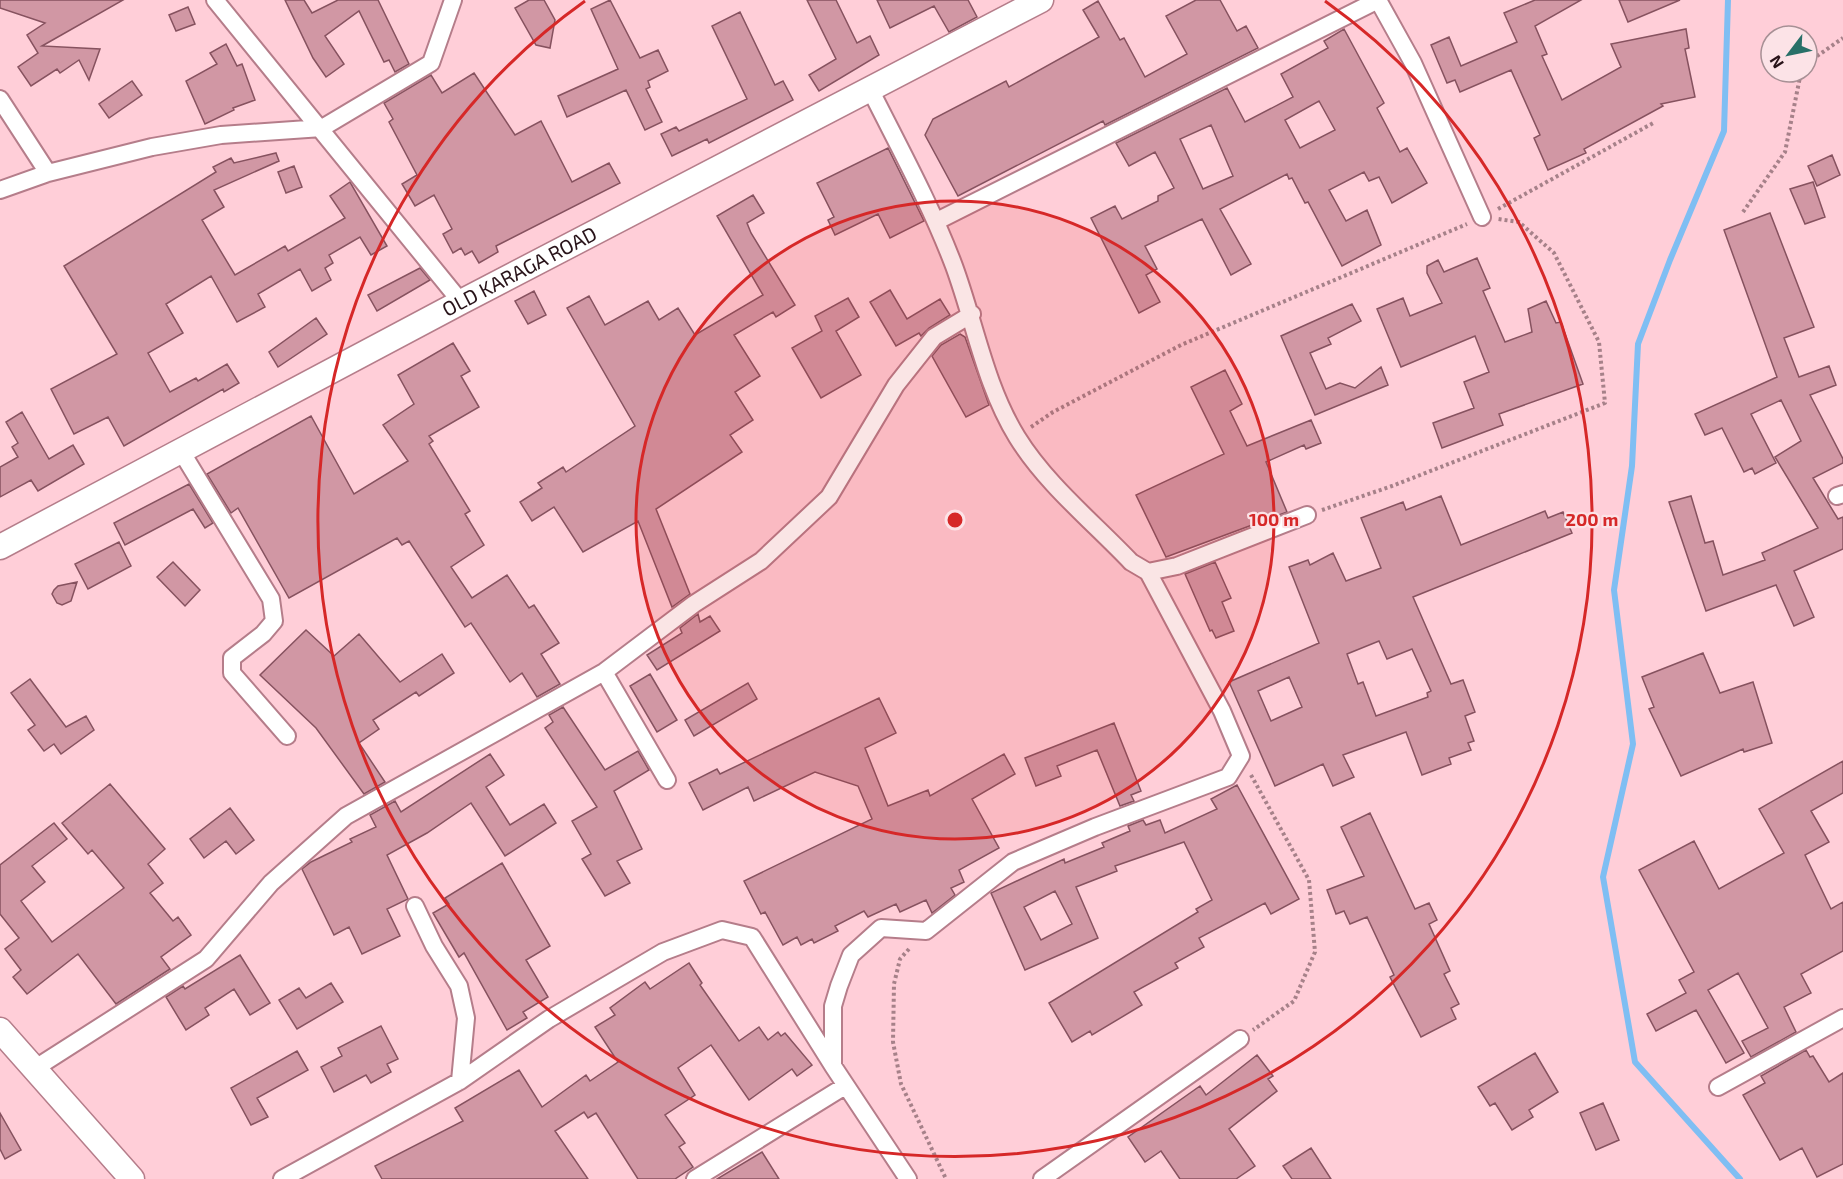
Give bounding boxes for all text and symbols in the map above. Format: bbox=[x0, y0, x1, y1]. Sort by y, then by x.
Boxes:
north arrow bbox=[1759, 24, 1819, 84]
text: N bbox=[1765, 52, 1787, 72]
street label: OLD KARAGA ROAD bbox=[438, 221, 600, 321]
text: 100 m bbox=[1249, 508, 1299, 530]
text: 200 m bbox=[1566, 508, 1618, 530]
centre of rings bbox=[945, 510, 965, 530]

